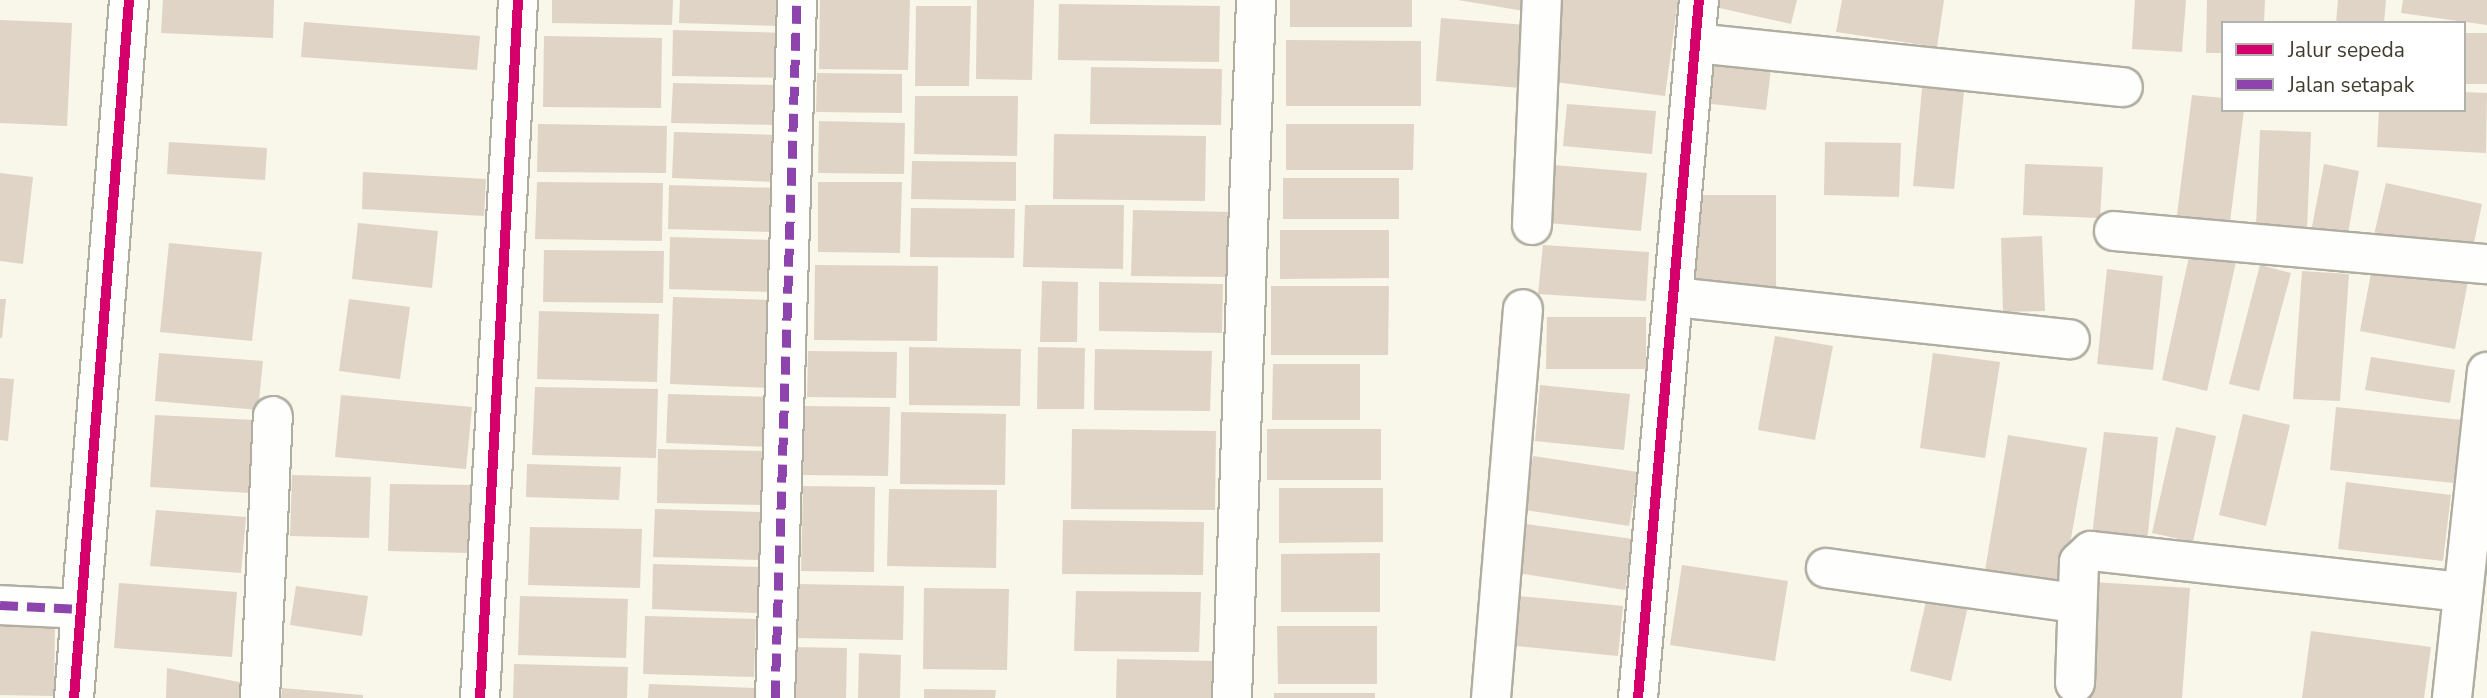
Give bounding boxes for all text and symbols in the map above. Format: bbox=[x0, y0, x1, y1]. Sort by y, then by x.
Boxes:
legend bbox=[2221, 21, 2466, 112]
text: Jalur sepeda bbox=[2288, 36, 2405, 64]
text: Jalan setapak bbox=[2288, 71, 2414, 99]

